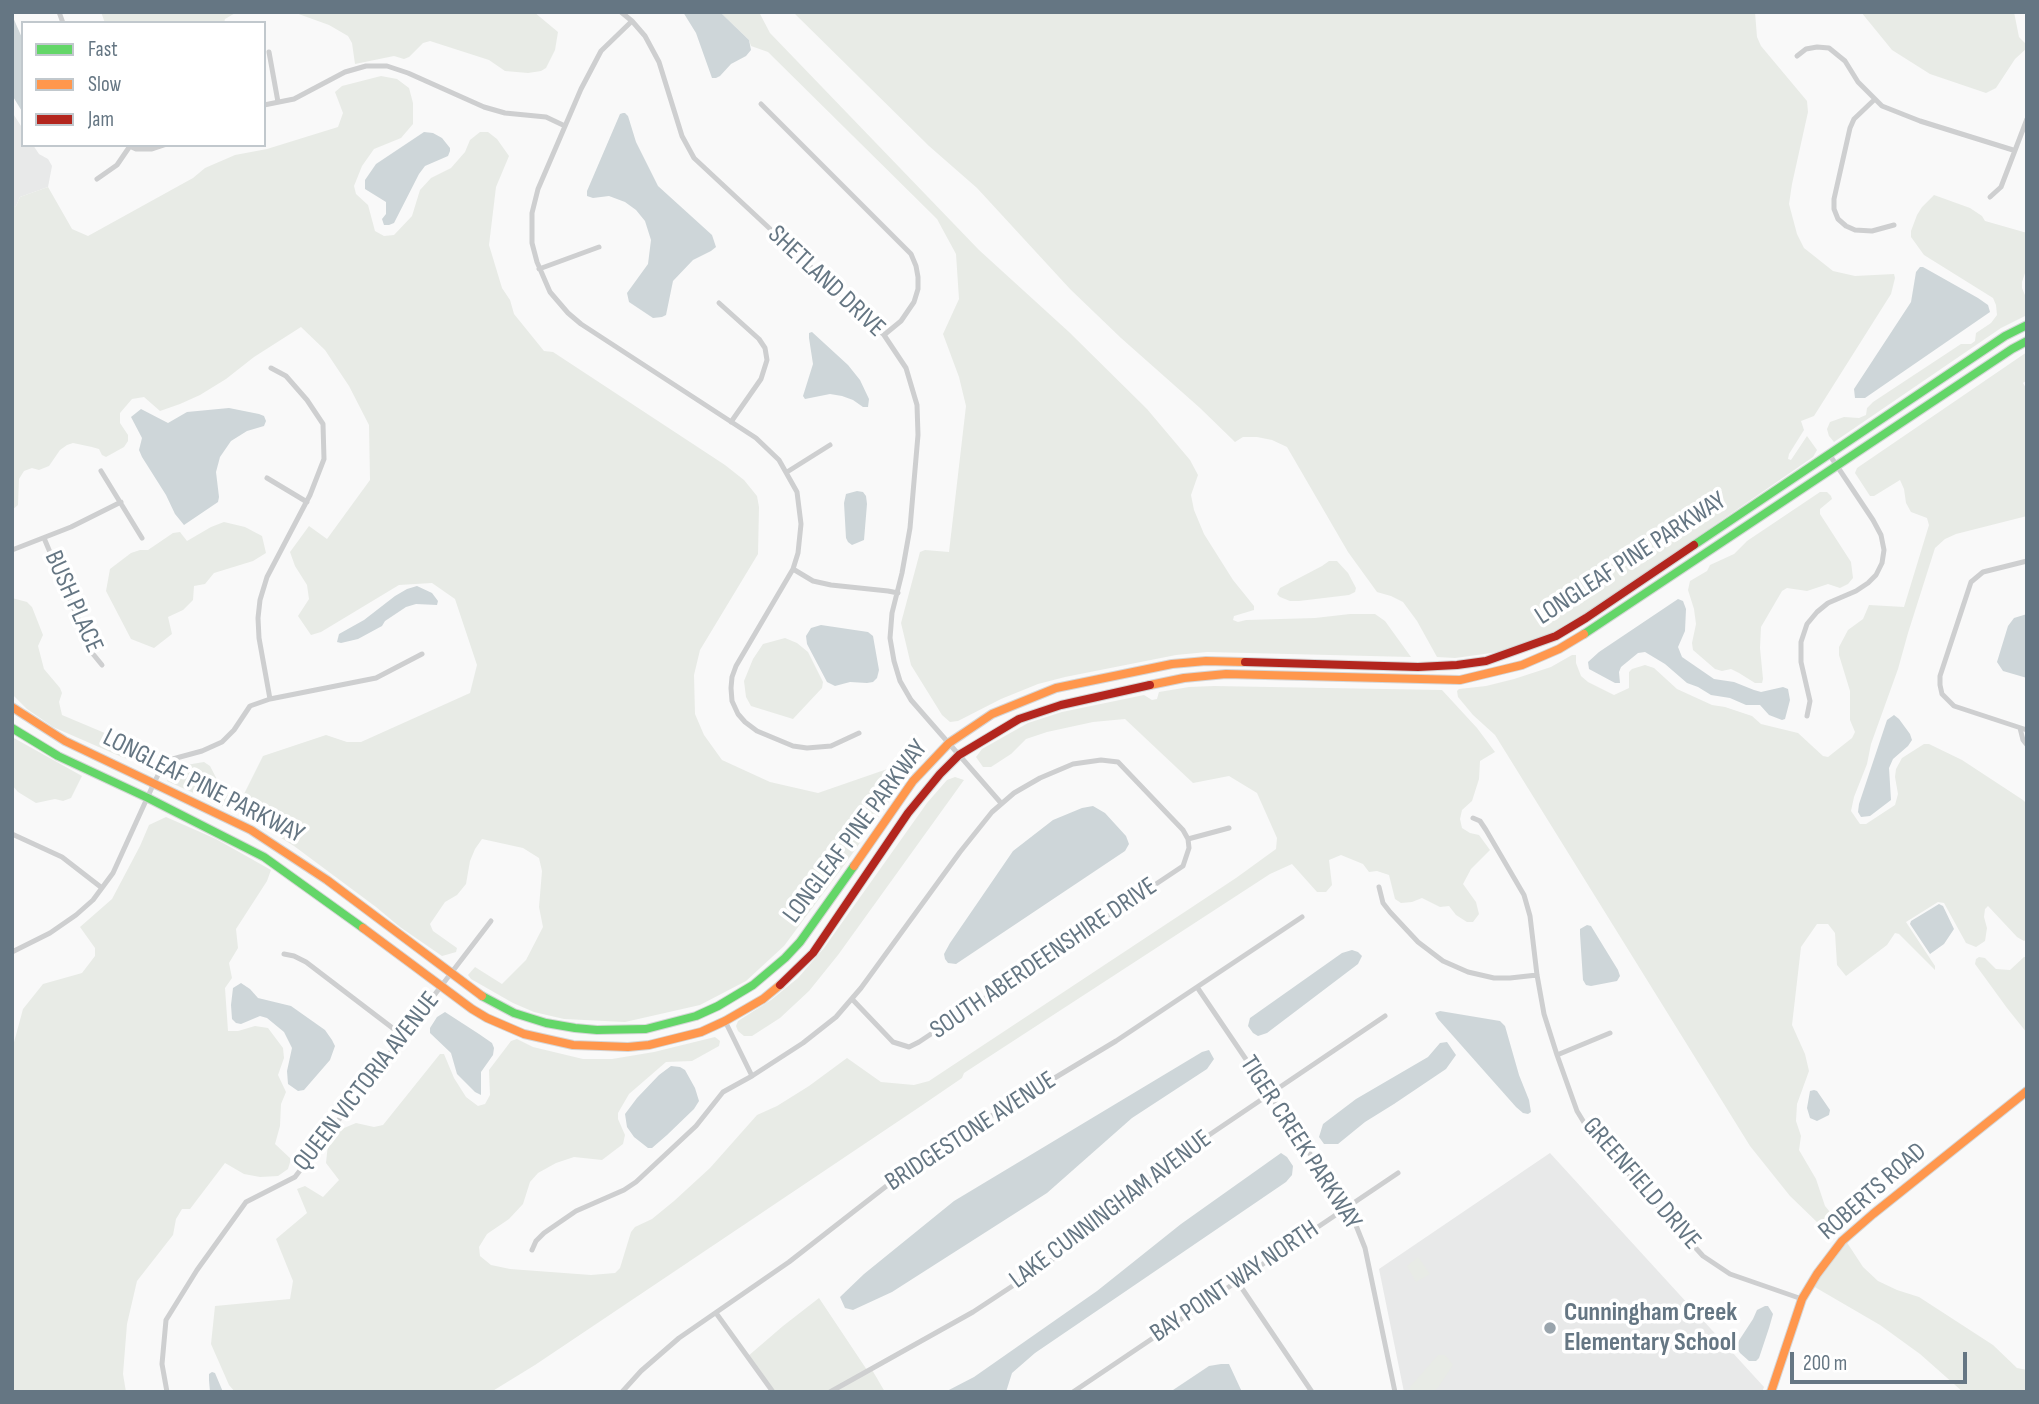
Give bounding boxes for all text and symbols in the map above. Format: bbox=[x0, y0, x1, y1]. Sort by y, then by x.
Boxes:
legend bbox=[21, 21, 266, 147]
text: Fast bbox=[88, 37, 118, 62]
text: Slow bbox=[88, 72, 121, 97]
text: Jam bbox=[88, 107, 114, 132]
street label: SHETLAND DRIVE bbox=[761, 220, 891, 344]
street label: LONGLEAF PINE PARKWAY bbox=[1530, 486, 1732, 632]
street label: BUSH PLACE bbox=[37, 546, 109, 658]
street label: LONGLEAF PINE PARKWAY bbox=[97, 723, 309, 851]
street label: LONGLEAF PINE PARKWAY bbox=[777, 734, 935, 930]
street label: SOUTH ABERDEENSHIRE DRIVE bbox=[925, 872, 1163, 1046]
street label: QUEEN VICTORIA AVENUE bbox=[287, 986, 447, 1178]
street label: TIGER CREEK PARKWAY bbox=[1232, 1050, 1368, 1236]
street label: BRIDGESTONE AVENUE bbox=[880, 1065, 1062, 1199]
street label: GREENFIELD DRIVE bbox=[1575, 1112, 1707, 1256]
street label: LAKE CUNNINGHAM AVENUE bbox=[1004, 1124, 1218, 1296]
street label: ROBERTS ROAD bbox=[1813, 1137, 1933, 1247]
street label: BAY POINT WAY NORTH bbox=[1145, 1214, 1325, 1350]
place label: Cunningham Creek Elementary School bbox=[1564, 1297, 1737, 1358]
marker: Cunningham Creek Elementary School bbox=[1542, 1320, 1558, 1336]
scale bar bbox=[1794, 1338, 1971, 1382]
text: 200 m bbox=[1803, 1351, 1847, 1376]

